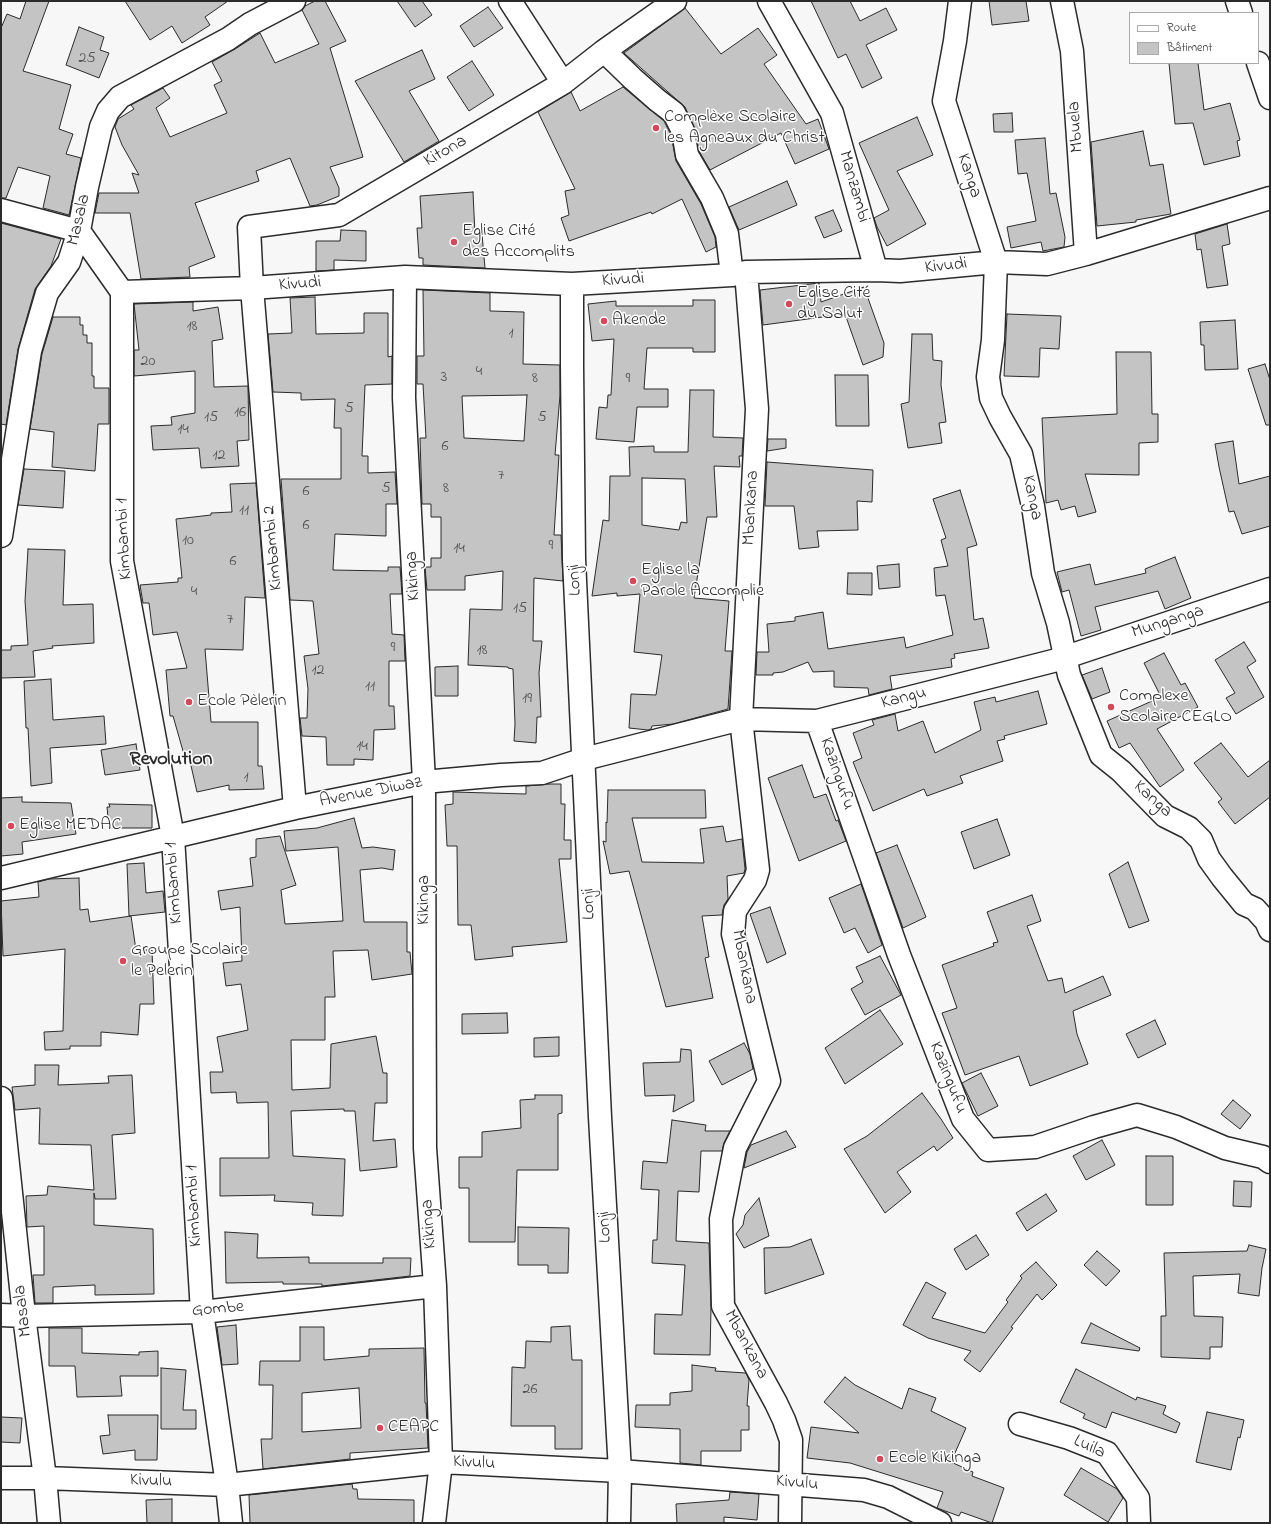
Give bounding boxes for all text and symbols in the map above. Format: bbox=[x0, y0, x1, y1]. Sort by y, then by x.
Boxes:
legend bbox=[1129, 12, 1259, 64]
text: Route bbox=[1167, 19, 1196, 37]
text: Bâtiment bbox=[1167, 39, 1212, 57]
house number: 25 bbox=[78, 49, 96, 69]
street label: Mbuela bbox=[1064, 101, 1090, 153]
place label: Complèxe Scolaire les Agneaux du Christ bbox=[664, 107, 825, 150]
marker: Complèxe Scolaire les Agneaux du Christ bbox=[651, 123, 661, 133]
street label: Kitona bbox=[421, 131, 471, 173]
street label: Manzambi bbox=[832, 149, 874, 225]
street label: Kanga bbox=[951, 151, 985, 201]
street label: Masala bbox=[64, 192, 96, 248]
place label: Eglise Cité des Accomplits bbox=[462, 221, 575, 264]
marker: Eglise Cité des Accomplits bbox=[449, 237, 459, 247]
street label: Kivudi bbox=[924, 254, 968, 280]
street label: Kivudi bbox=[601, 269, 645, 293]
street label: Kivudi bbox=[278, 273, 322, 297]
place label: Eglise Cité du Salut bbox=[797, 283, 871, 326]
marker: Eglise Cité du Salut bbox=[784, 299, 794, 309]
place label: Akende bbox=[612, 310, 666, 332]
marker: Akende bbox=[599, 316, 609, 326]
house number: 18 bbox=[186, 317, 198, 337]
house number: 1 bbox=[508, 324, 514, 344]
house number: 20 bbox=[141, 352, 155, 372]
house number: 4 bbox=[476, 362, 482, 382]
house number: 3 bbox=[441, 368, 447, 388]
house number: 8 bbox=[532, 369, 538, 389]
house number: 9 bbox=[626, 369, 630, 389]
house number: 5 bbox=[344, 399, 354, 419]
house number: 16 bbox=[234, 403, 246, 423]
house number: 15 bbox=[204, 408, 218, 428]
house number: 5 bbox=[537, 408, 547, 428]
house number: 14 bbox=[177, 420, 189, 440]
house number: 6 bbox=[441, 437, 449, 457]
house number: 12 bbox=[212, 446, 226, 466]
house number: 7 bbox=[498, 466, 504, 486]
street label: Mbankana bbox=[739, 470, 765, 546]
street label: Kanga bbox=[1016, 474, 1046, 522]
house number: 5 bbox=[381, 479, 391, 499]
house number: 8 bbox=[443, 479, 449, 499]
house number: 6 bbox=[302, 482, 310, 502]
street label: Kimbambi 1 bbox=[112, 497, 138, 581]
house number: 11 bbox=[239, 501, 249, 521]
street label: Kimbambi 2 bbox=[260, 505, 288, 591]
house number: 6 bbox=[302, 516, 310, 536]
house number: 10 bbox=[182, 531, 194, 551]
house number: 9 bbox=[549, 536, 553, 556]
house number: 14 bbox=[453, 539, 465, 559]
street label: Kikinga bbox=[402, 551, 426, 601]
house number: 6 bbox=[229, 552, 237, 572]
place label: Eglise la Parole Accomplie bbox=[641, 560, 764, 602]
street label: Lonji bbox=[564, 564, 588, 596]
marker: Eglise la Parole Accomplie bbox=[628, 576, 638, 586]
house number: 4 bbox=[191, 582, 197, 602]
house number: 15 bbox=[513, 599, 527, 619]
street label: Munganga bbox=[1129, 601, 1207, 645]
house number: 7 bbox=[227, 610, 233, 630]
house number: 9 bbox=[391, 638, 395, 658]
house number: 18 bbox=[476, 641, 488, 661]
house number: 12 bbox=[311, 661, 325, 681]
house number: 11 bbox=[365, 677, 375, 697]
street label: Kangu bbox=[879, 683, 929, 715]
place label: Complexe Scolaire CEGLO bbox=[1119, 686, 1232, 728]
house number: 19 bbox=[522, 689, 532, 709]
place label: Ecole Pèlerin bbox=[197, 691, 286, 713]
marker: Ecole Pèlerin bbox=[184, 697, 194, 707]
marker: Complexe Scolaire CEGLO bbox=[1106, 702, 1116, 712]
street label: Kazingufu bbox=[814, 735, 858, 813]
house number: 14 bbox=[356, 737, 368, 757]
district label: Revolution bbox=[130, 749, 212, 773]
house number: 1 bbox=[243, 768, 249, 788]
street label: Avenue Diwaz bbox=[318, 772, 424, 814]
street label: Kanga bbox=[1128, 777, 1176, 823]
place label: Eglise MEDAC bbox=[19, 815, 121, 837]
marker: Eglise MEDAC bbox=[6, 821, 16, 831]
street label: Kimbambi 1 bbox=[161, 841, 189, 925]
street label: Kikinga bbox=[414, 875, 436, 925]
street label: Lonji bbox=[579, 888, 601, 920]
street label: Mbankana bbox=[725, 928, 761, 1006]
place label: Groupe Scolaire le Pelerin bbox=[131, 940, 248, 982]
marker: Groupe Scolaire le Pelerin bbox=[118, 956, 128, 966]
street label: Kazingufu bbox=[923, 1039, 971, 1117]
street label: Kimbambi 1 bbox=[182, 1164, 208, 1248]
street label: Kikinga bbox=[417, 1198, 443, 1250]
street label: Lonji bbox=[594, 1211, 618, 1243]
street label: Masala bbox=[10, 1284, 38, 1338]
street label: Gombe bbox=[191, 1297, 245, 1323]
street label: Mbankana bbox=[718, 1307, 772, 1383]
house number: 26 bbox=[523, 1380, 537, 1400]
place label: CEAPC bbox=[388, 1417, 439, 1439]
marker: CEAPC bbox=[375, 1423, 385, 1433]
street label: Luila bbox=[1070, 1431, 1108, 1465]
place label: Ecole Kikinga bbox=[888, 1448, 981, 1470]
street label: Kivulu bbox=[452, 1452, 496, 1476]
marker: Ecole Kikinga bbox=[875, 1454, 885, 1464]
street label: Kivulu bbox=[129, 1470, 173, 1494]
street label: Kivulu bbox=[775, 1471, 819, 1497]

